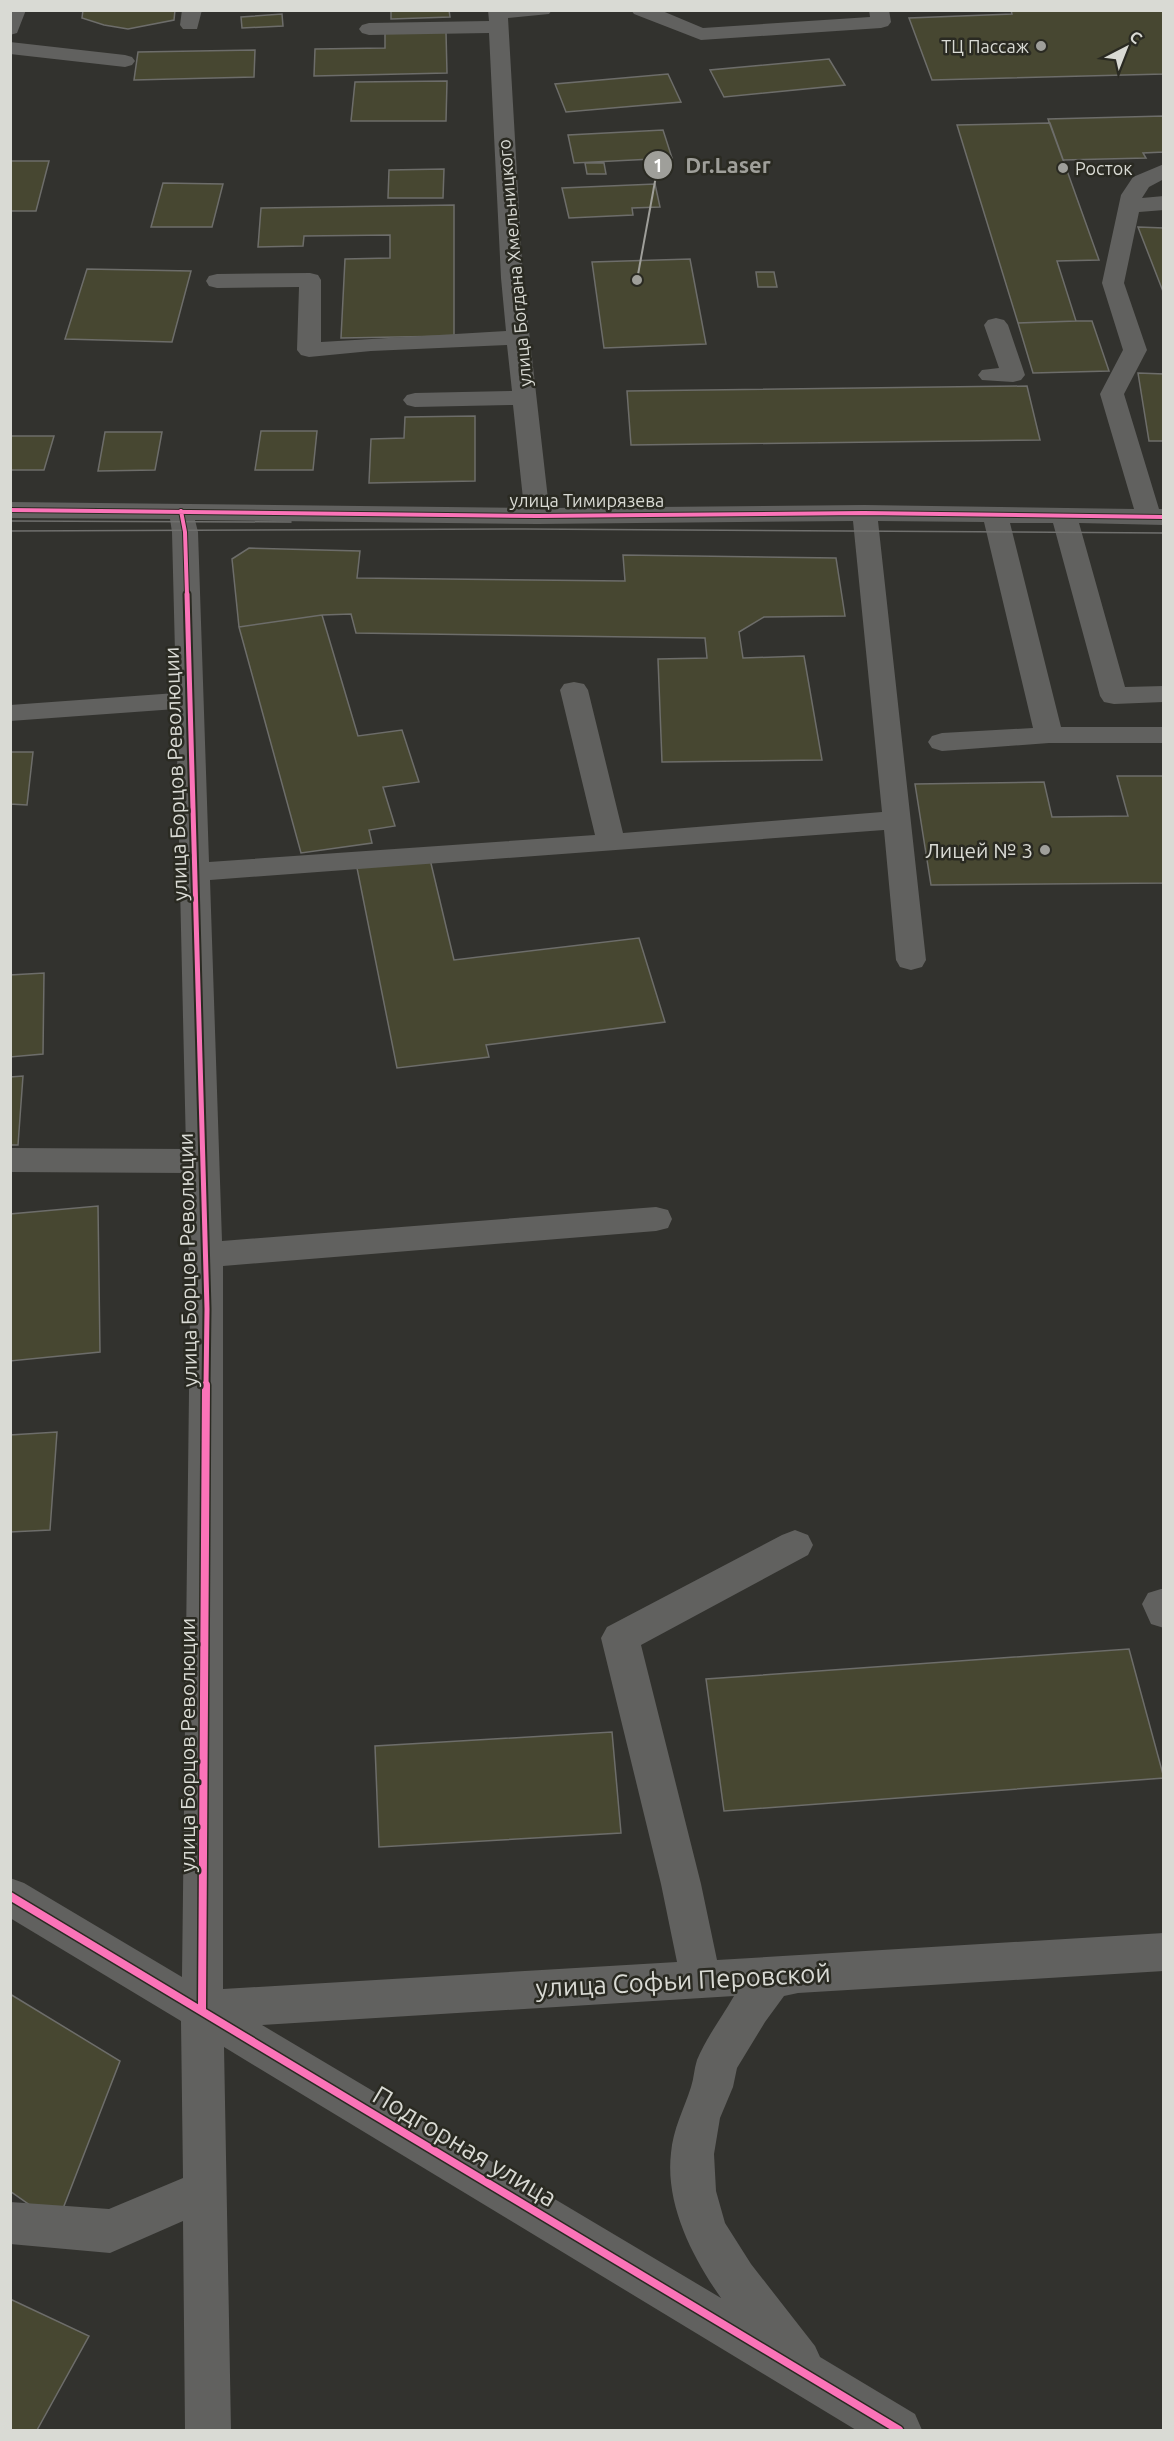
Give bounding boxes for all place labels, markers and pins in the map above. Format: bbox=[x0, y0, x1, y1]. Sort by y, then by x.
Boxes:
place label: ТЦ Пассаж bbox=[941, 36, 1030, 56]
marker: ТЦ Пассаж bbox=[1034, 39, 1048, 53]
callout: Dr.Laser bbox=[643, 145, 783, 185]
place label: Росток bbox=[1075, 158, 1133, 178]
marker: Росток bbox=[1056, 161, 1070, 175]
place label: Лицей № 3 bbox=[925, 838, 1033, 862]
marker: Лицей № 3 bbox=[1038, 843, 1052, 857]

